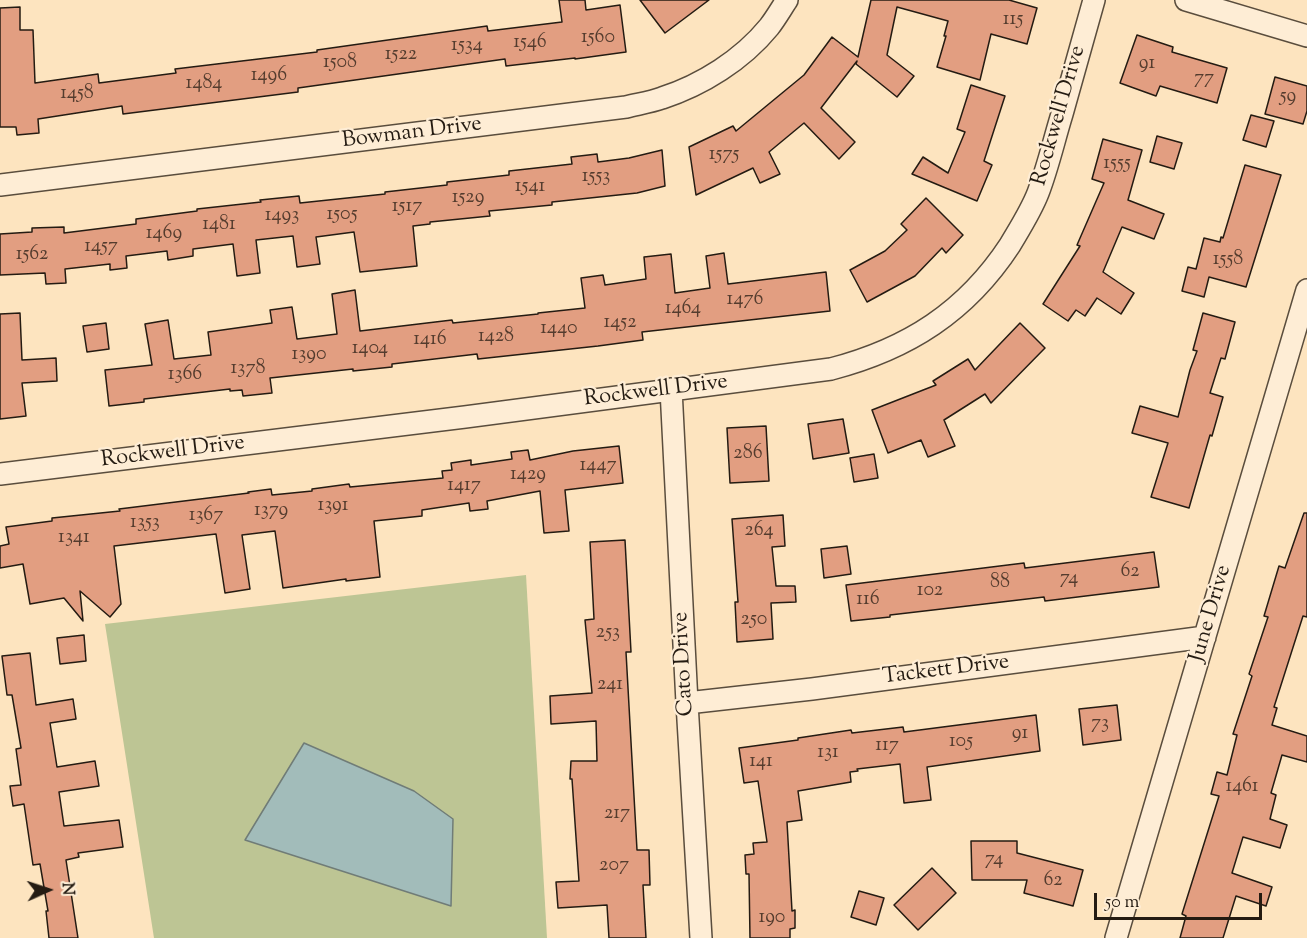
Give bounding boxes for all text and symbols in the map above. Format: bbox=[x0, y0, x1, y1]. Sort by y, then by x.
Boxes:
house number: 115 bbox=[1003, 9, 1023, 33]
house number: 1560 bbox=[581, 27, 615, 51]
house number: 1546 bbox=[513, 32, 547, 56]
house number: 1534 bbox=[451, 35, 483, 59]
street label: Rockwell Drive bbox=[1027, 43, 1093, 189]
house number: 1522 bbox=[385, 44, 417, 68]
house number: 1508 bbox=[323, 52, 357, 76]
house number: 91 bbox=[1139, 53, 1155, 77]
house number: 1496 bbox=[251, 65, 287, 89]
house number: 77 bbox=[1194, 68, 1214, 92]
house number: 1484 bbox=[186, 73, 222, 97]
house number: 1458 bbox=[60, 83, 94, 107]
house number: 59 bbox=[1280, 86, 1296, 110]
street label: Bowman Drive bbox=[341, 112, 483, 156]
house number: 1575 bbox=[709, 144, 739, 168]
house number: 1555 bbox=[1103, 153, 1131, 177]
house number: 1553 bbox=[582, 166, 610, 190]
house number: 1541 bbox=[515, 176, 545, 200]
house number: 1529 bbox=[452, 187, 484, 211]
house number: 1517 bbox=[392, 196, 422, 220]
house number: 1505 bbox=[326, 204, 358, 228]
house number: 1493 bbox=[265, 205, 299, 229]
house number: 1481 bbox=[202, 214, 236, 238]
house number: 1469 bbox=[146, 223, 182, 247]
house number: 1457 bbox=[84, 236, 118, 260]
house number: 1562 bbox=[16, 244, 48, 268]
house number: 1558 bbox=[1213, 249, 1243, 273]
house number: 1476 bbox=[727, 289, 763, 313]
house number: 1464 bbox=[665, 298, 701, 322]
house number: 1452 bbox=[603, 312, 637, 336]
house number: 1440 bbox=[540, 318, 578, 342]
house number: 1428 bbox=[478, 326, 514, 350]
house number: 1416 bbox=[413, 329, 447, 353]
house number: 1404 bbox=[352, 338, 388, 362]
house number: 1390 bbox=[292, 344, 326, 368]
house number: 1378 bbox=[231, 358, 265, 382]
house number: 1366 bbox=[168, 364, 202, 388]
street label: Rockwell Drive bbox=[583, 370, 729, 414]
street label: Rockwell Drive bbox=[100, 431, 246, 475]
house number: 286 bbox=[733, 443, 763, 467]
house number: 1447 bbox=[580, 455, 616, 479]
house number: 1429 bbox=[510, 464, 546, 488]
house number: 1417 bbox=[447, 475, 481, 499]
house number: 1391 bbox=[317, 495, 349, 519]
house number: 1379 bbox=[254, 500, 288, 524]
house number: 1367 bbox=[189, 505, 223, 529]
house number: 1353 bbox=[130, 512, 160, 536]
house number: 264 bbox=[745, 520, 773, 544]
house number: 1341 bbox=[58, 527, 90, 551]
house number: 62 bbox=[1120, 561, 1140, 585]
street label: June Drive bbox=[1186, 562, 1238, 666]
house number: 74 bbox=[1060, 568, 1078, 592]
house number: 88 bbox=[990, 572, 1010, 596]
house number: 102 bbox=[917, 580, 943, 604]
house number: 116 bbox=[856, 589, 880, 613]
house number: 250 bbox=[741, 609, 767, 633]
street label: Cato Drive bbox=[669, 611, 701, 717]
house number: 253 bbox=[596, 622, 620, 646]
street label: Tackett Drive bbox=[881, 650, 1011, 692]
house number: 241 bbox=[597, 674, 623, 698]
house number: 73 bbox=[1091, 713, 1109, 737]
house number: 91 bbox=[1012, 723, 1028, 747]
house number: 105 bbox=[949, 731, 973, 755]
house number: 117 bbox=[875, 735, 899, 759]
house number: 131 bbox=[817, 742, 839, 766]
house number: 141 bbox=[749, 751, 773, 775]
house number: 1461 bbox=[1225, 776, 1259, 800]
house number: 217 bbox=[604, 803, 630, 827]
house number: 74 bbox=[985, 849, 1003, 873]
house number: 207 bbox=[599, 855, 629, 879]
north arrow bbox=[18, 860, 78, 920]
house number: 62 bbox=[1043, 870, 1063, 894]
scale bar bbox=[1097, 881, 1265, 919]
text: N bbox=[55, 882, 78, 896]
text: 50 m bbox=[1105, 890, 1139, 916]
house number: 190 bbox=[759, 907, 785, 931]

